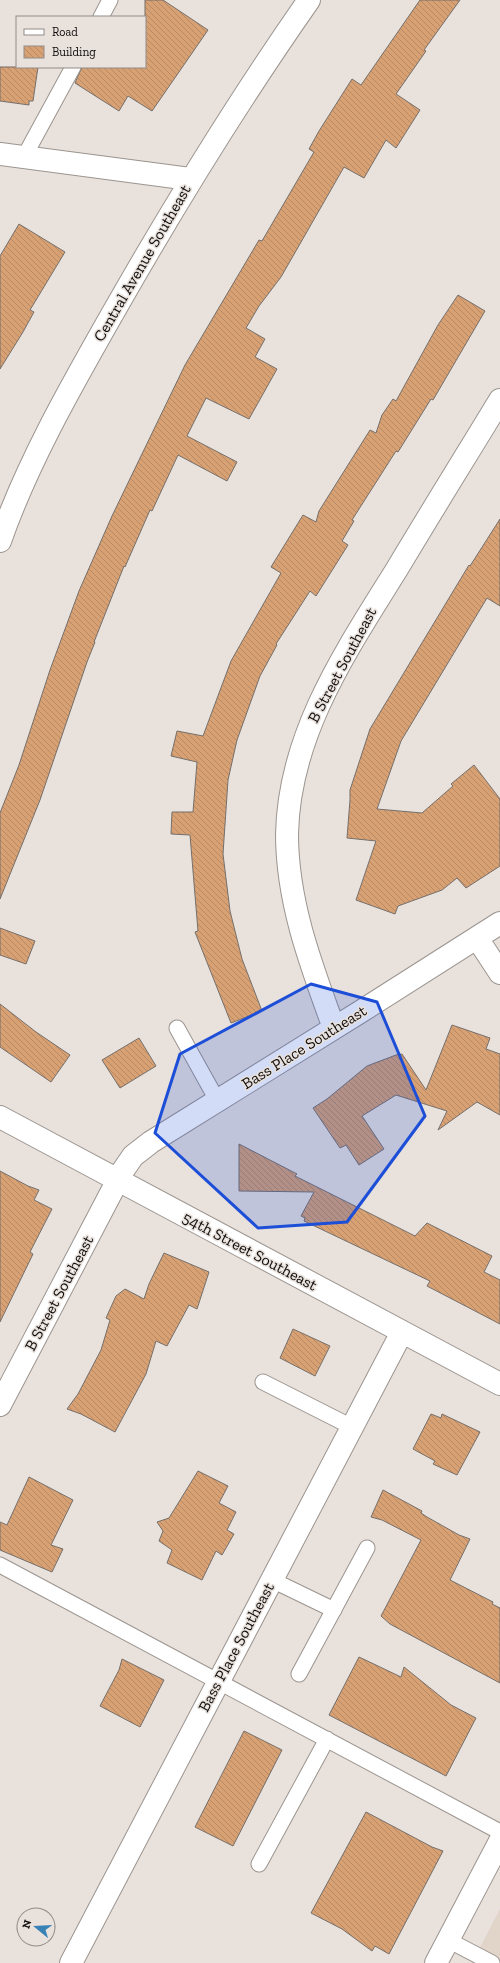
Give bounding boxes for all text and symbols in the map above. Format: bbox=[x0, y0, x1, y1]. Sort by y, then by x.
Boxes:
legend bbox=[16, 16, 146, 68]
text: Road bbox=[52, 25, 78, 39]
text: Building bbox=[52, 45, 96, 59]
street label: Central Avenue Southeast bbox=[89, 181, 195, 345]
street label: B Street Southeast bbox=[304, 604, 380, 726]
street label: Bass Place Southeast bbox=[238, 1001, 370, 1093]
street label: 54th Street Southeast bbox=[179, 1207, 321, 1295]
street label: B Street Southeast bbox=[21, 1232, 97, 1354]
street label: Bass Place Southeast bbox=[194, 1579, 278, 1715]
north arrow bbox=[16, 1907, 56, 1947]
text: N bbox=[19, 1917, 35, 1930]

